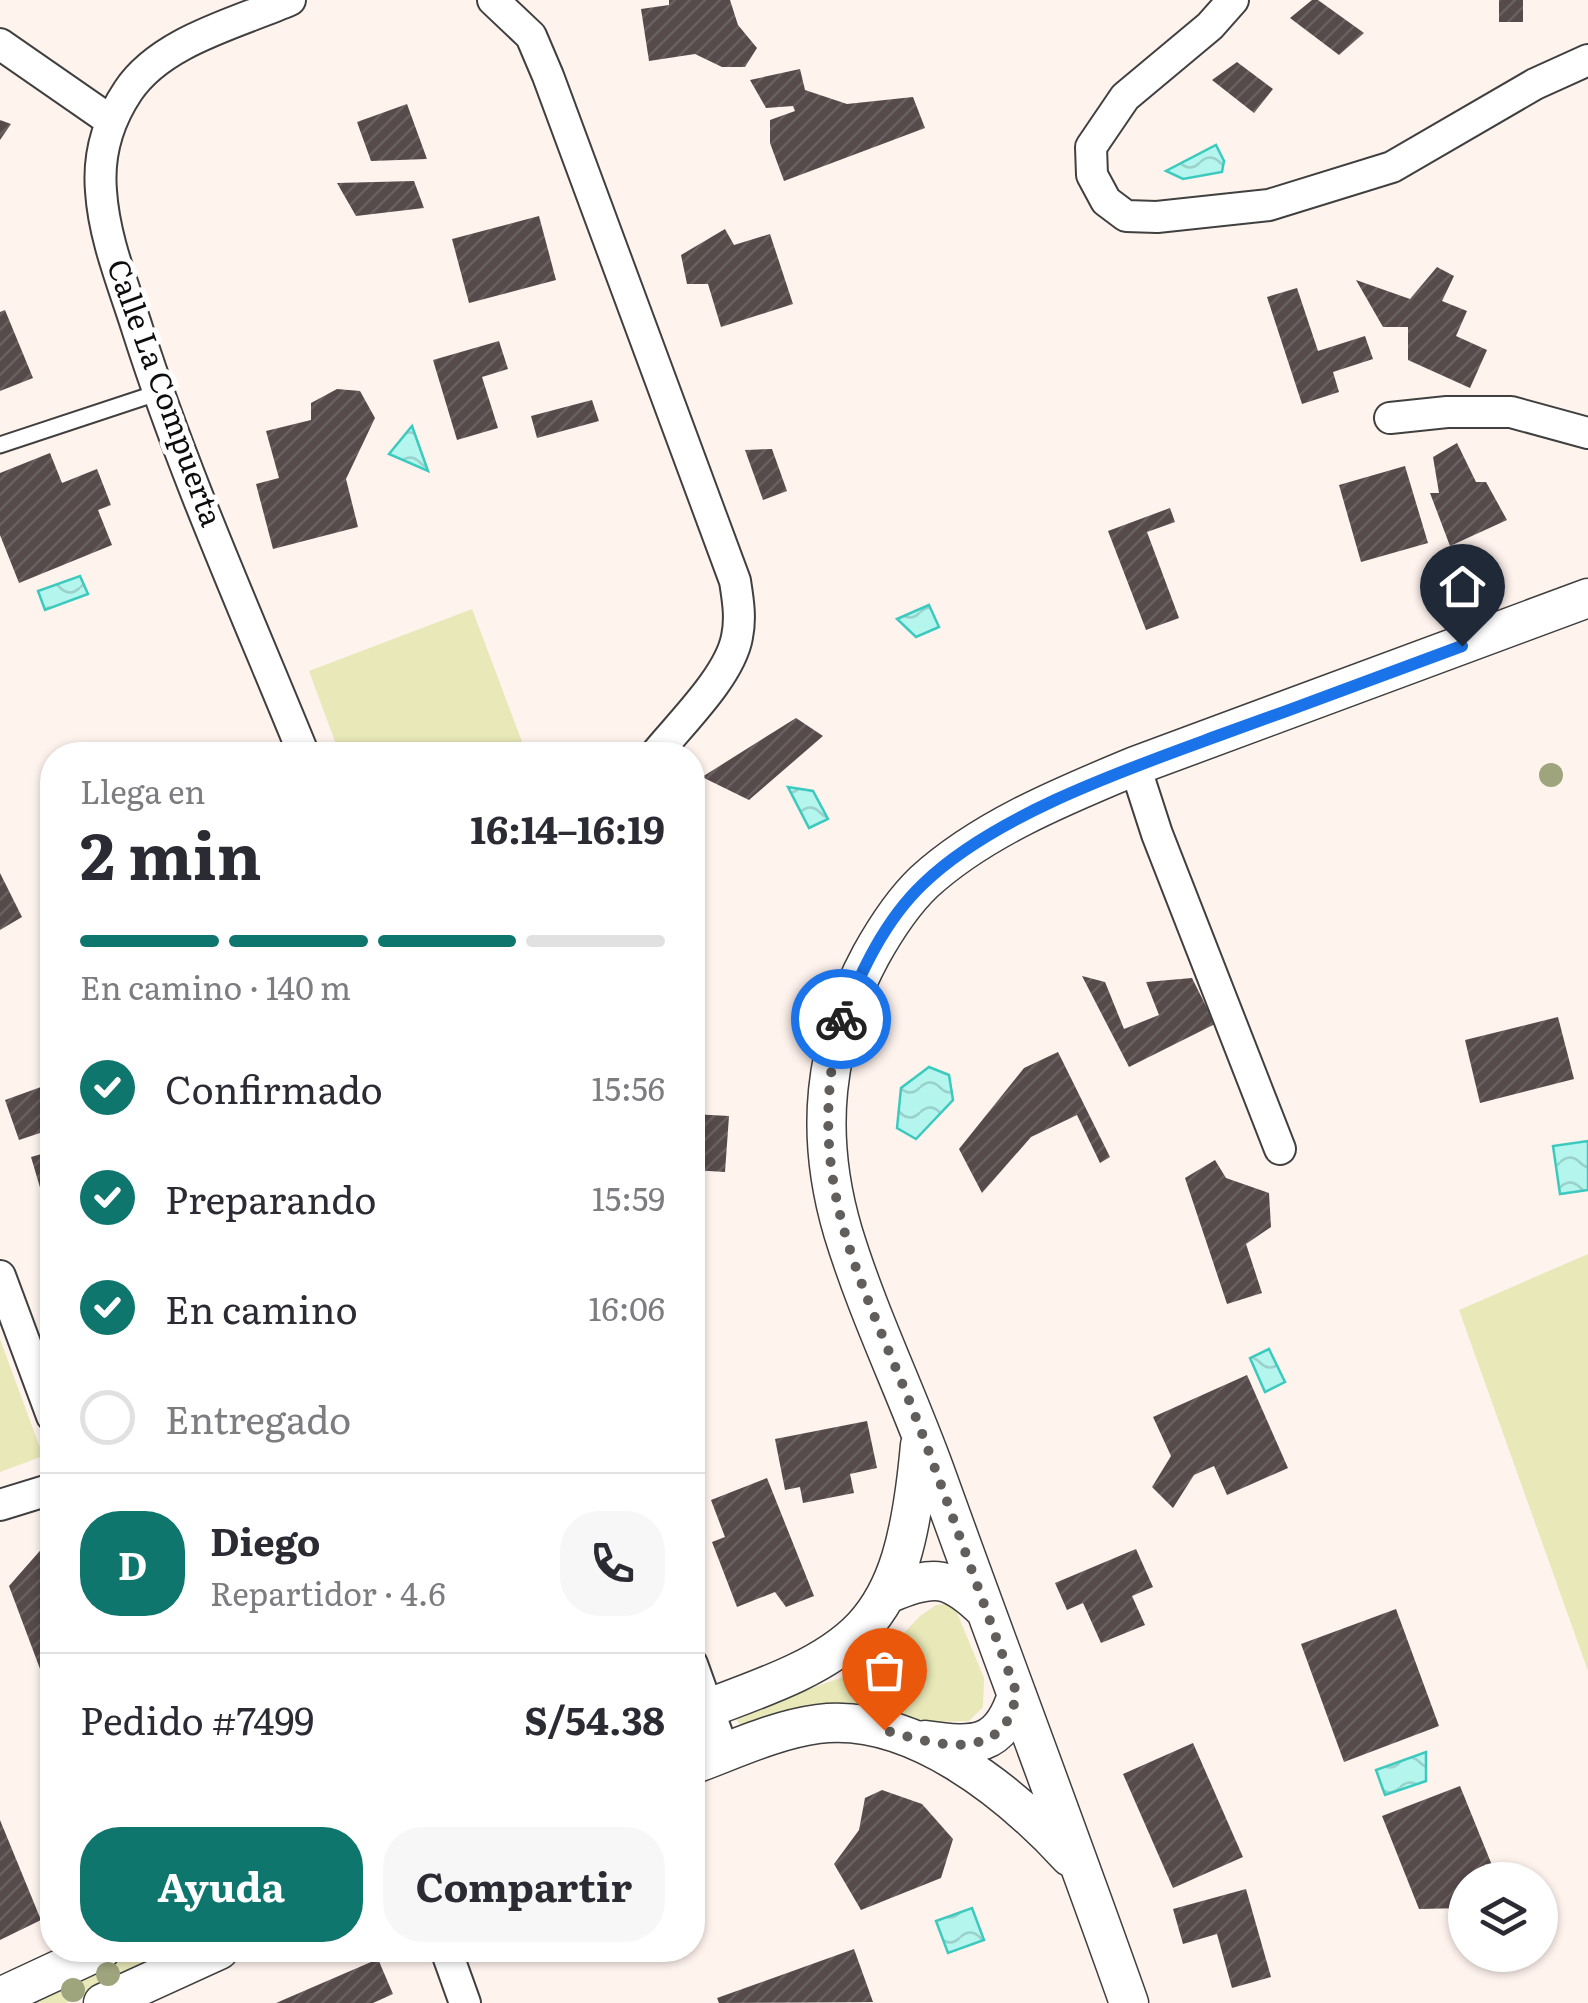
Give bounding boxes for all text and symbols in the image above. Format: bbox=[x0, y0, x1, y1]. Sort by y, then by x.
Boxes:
street label: Calle La Compuerta bbox=[98, 252, 236, 532]
pin bbox=[1420, 544, 1505, 647]
icon: home bbox=[1435, 559, 1490, 614]
text: Llega en bbox=[80, 766, 205, 814]
text: 16:14–16:19 bbox=[470, 799, 665, 856]
text: 2 min bbox=[80, 803, 262, 900]
text: En camino · 140 m bbox=[80, 962, 351, 1010]
courier bbox=[791, 969, 891, 1069]
icon: bike bbox=[814, 992, 869, 1047]
text: Confirmado bbox=[165, 1059, 383, 1116]
icon: check bbox=[80, 1060, 135, 1115]
text: 15:56 bbox=[592, 1063, 665, 1111]
text: Preparando bbox=[165, 1169, 377, 1226]
icon: check bbox=[80, 1170, 135, 1225]
text: 15:59 bbox=[592, 1173, 665, 1221]
text: En camino bbox=[165, 1279, 358, 1336]
icon: check bbox=[80, 1280, 135, 1335]
text: 16:06 bbox=[588, 1283, 665, 1331]
text: Entregado bbox=[165, 1389, 351, 1446]
text: Diego bbox=[210, 1511, 320, 1568]
button: phone bbox=[560, 1511, 665, 1616]
text: D bbox=[118, 1535, 147, 1592]
text: Repartidor · 4.6 bbox=[210, 1568, 446, 1616]
pin bbox=[842, 1628, 927, 1731]
icon: bag bbox=[857, 1643, 912, 1698]
text: Pedido #7499 bbox=[80, 1690, 314, 1747]
text: S/54.38 bbox=[524, 1690, 665, 1747]
button: Ayuda bbox=[80, 1827, 363, 1942]
button: Compartir bbox=[383, 1827, 665, 1942]
map controls bbox=[1448, 1862, 1558, 1972]
button: layers bbox=[1448, 1862, 1558, 1972]

